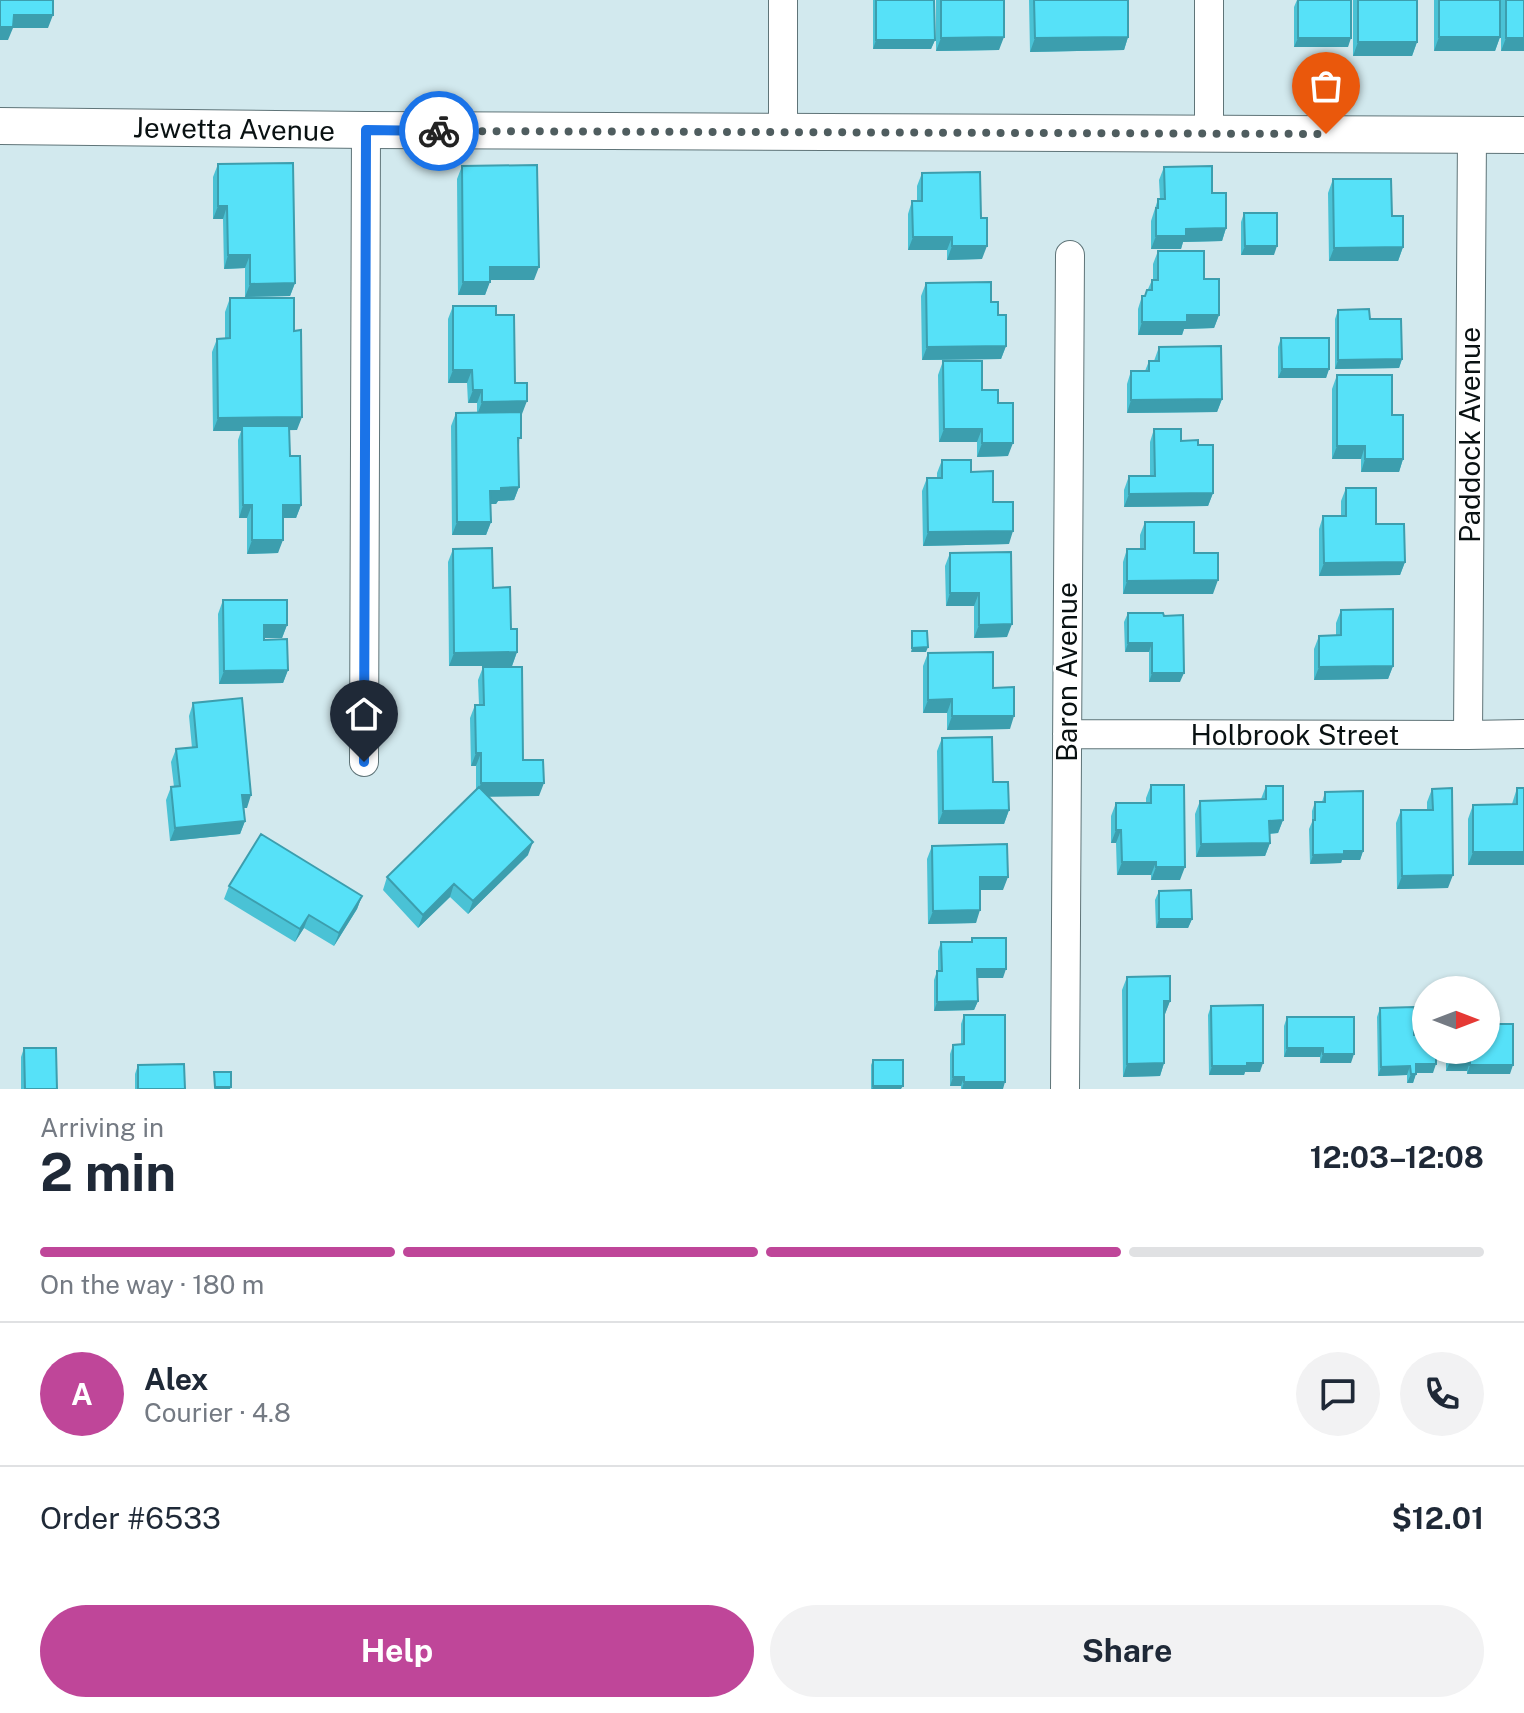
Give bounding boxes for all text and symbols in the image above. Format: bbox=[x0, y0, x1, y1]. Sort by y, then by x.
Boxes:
pin bbox=[1292, 52, 1360, 134]
icon: bag bbox=[1304, 64, 1348, 108]
courier bbox=[399, 91, 479, 171]
icon: bike bbox=[417, 109, 461, 153]
street label: Jewetta Avenue bbox=[133, 110, 335, 147]
street label: Paddock Avenue bbox=[1453, 327, 1486, 543]
street label: Baron Avenue bbox=[1050, 582, 1083, 762]
pin bbox=[330, 680, 398, 762]
icon: home bbox=[342, 692, 386, 736]
street label: Holbrook Street bbox=[1191, 718, 1399, 751]
north arrow bbox=[1412, 976, 1500, 1064]
map controls bbox=[1412, 976, 1500, 1064]
text: Arriving in bbox=[40, 1112, 164, 1143]
text: 12:03–12:08 bbox=[1310, 1139, 1484, 1175]
text: 2 min bbox=[40, 1142, 176, 1203]
text: On the way · 180 m bbox=[40, 1269, 264, 1300]
button: chat bbox=[1296, 1352, 1380, 1436]
button: phone bbox=[1400, 1352, 1484, 1436]
text: Alex bbox=[144, 1361, 208, 1397]
text: A bbox=[71, 1376, 93, 1412]
text: Courier · 4.8 bbox=[144, 1397, 291, 1428]
text: Order #6533 bbox=[40, 1500, 221, 1536]
text: $12.01 bbox=[1391, 1500, 1484, 1536]
button: Help bbox=[40, 1605, 754, 1697]
button: Share bbox=[770, 1605, 1484, 1697]

